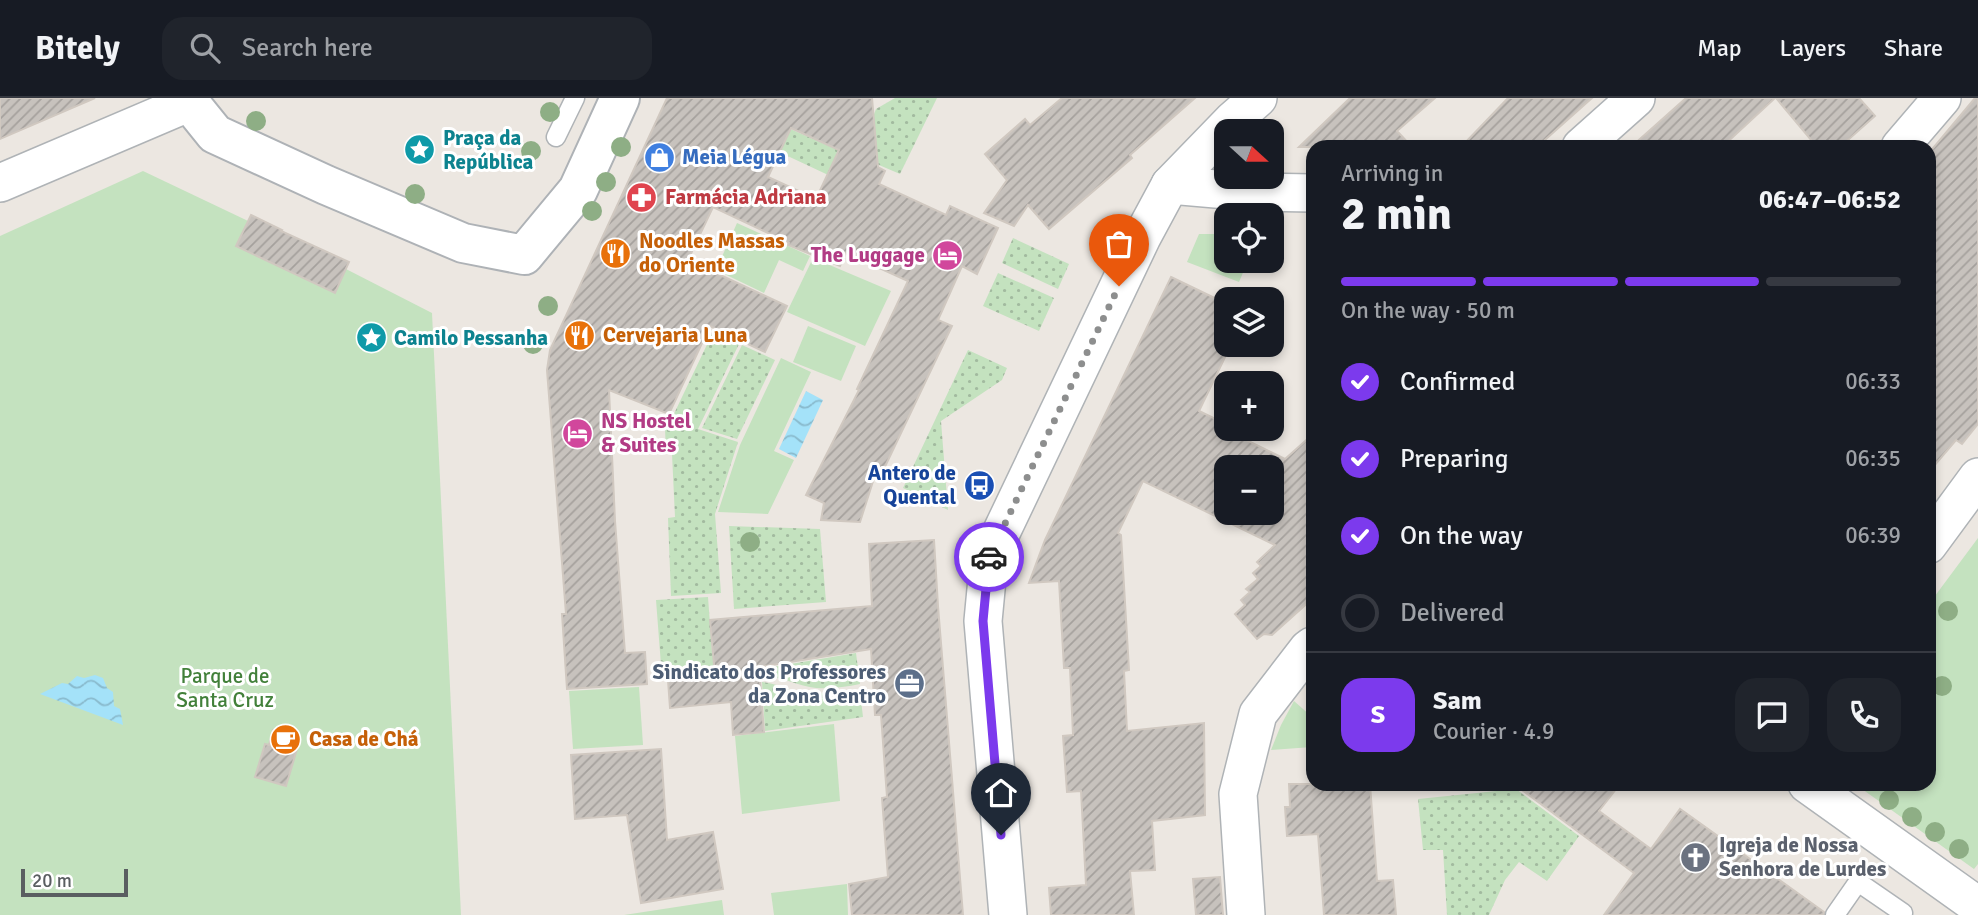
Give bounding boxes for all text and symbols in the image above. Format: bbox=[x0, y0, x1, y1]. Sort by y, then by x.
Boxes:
search box bbox=[162, 17, 652, 80]
text: Bitely bbox=[35, 28, 120, 69]
icon: search bbox=[186, 29, 224, 67]
text: Search here bbox=[242, 32, 373, 64]
text: Map bbox=[1697, 33, 1742, 63]
text: Layers bbox=[1780, 33, 1846, 63]
text: Share bbox=[1884, 33, 1943, 63]
north arrow bbox=[1214, 119, 1284, 189]
map controls bbox=[1214, 119, 1284, 525]
place label: Praça da República bbox=[443, 125, 534, 175]
place icon: Praça da República bbox=[403, 133, 437, 167]
shop icon: Meia Légua bbox=[642, 140, 676, 174]
place label: Meia Légua bbox=[682, 144, 787, 170]
text: Arriving in bbox=[1341, 159, 1443, 188]
pharmacy icon: Farmácia Adriana bbox=[625, 180, 659, 214]
place label: Farmácia Adriana bbox=[665, 184, 827, 210]
text: 06:47–06:52 bbox=[1759, 184, 1901, 216]
text: 2 min bbox=[1341, 186, 1452, 242]
button: locate bbox=[1214, 203, 1284, 273]
pin bbox=[1089, 214, 1149, 286]
icon: bag bbox=[1100, 225, 1138, 263]
place label: Noodles Massas do Oriente bbox=[639, 228, 785, 278]
restaurant icon: Noodles Massas do Oriente bbox=[599, 236, 633, 270]
hotel icon: The Luggage bbox=[931, 238, 965, 272]
place label: The Luggage bbox=[811, 242, 925, 268]
button: layers bbox=[1214, 287, 1284, 357]
text: On the way · 50 m bbox=[1341, 296, 1515, 325]
restaurant icon: Cervejaria Luna bbox=[563, 318, 597, 352]
place icon: Camilo Pessanha bbox=[354, 321, 388, 355]
place label: Cervejaria Luna bbox=[603, 322, 748, 348]
place label: Camilo Pessanha bbox=[394, 325, 548, 351]
icon: check bbox=[1341, 363, 1379, 401]
text: Confirmed bbox=[1400, 366, 1515, 398]
text: 06:33 bbox=[1845, 367, 1901, 396]
button: + bbox=[1214, 371, 1284, 441]
place label: NS Hostel & Suites bbox=[601, 408, 692, 458]
hotel icon: NS Hostel & Suites bbox=[561, 416, 595, 450]
icon: check bbox=[1341, 440, 1379, 478]
text: Preparing bbox=[1400, 443, 1508, 475]
text: 06:35 bbox=[1845, 444, 1901, 473]
button: − bbox=[1214, 455, 1284, 525]
place label: Antero de Quental bbox=[868, 460, 956, 510]
bus stop icon: Antero de Quental bbox=[962, 468, 996, 502]
icon: check bbox=[1341, 517, 1379, 555]
text: On the way bbox=[1400, 520, 1523, 552]
text: 06:39 bbox=[1845, 521, 1901, 550]
courier bbox=[954, 522, 1024, 592]
icon: car bbox=[970, 538, 1008, 576]
text: Delivered bbox=[1400, 597, 1505, 629]
place label: Sindicato dos Professores da Zona Centro bbox=[653, 659, 886, 709]
park label: Parque de Santa Cruz bbox=[176, 663, 274, 713]
office icon: Sindicato dos Professores da Zona Centro bbox=[892, 667, 926, 701]
button: chat bbox=[1735, 678, 1809, 752]
button: phone bbox=[1827, 678, 1901, 752]
text: Sam bbox=[1433, 685, 1482, 717]
text: S bbox=[1371, 699, 1385, 731]
text: Courier · 4.9 bbox=[1433, 717, 1554, 746]
cafe icon: Casa de Chá bbox=[269, 722, 303, 756]
place label: Casa de Chá bbox=[309, 726, 419, 752]
pin bbox=[971, 763, 1031, 835]
icon: home bbox=[982, 774, 1020, 812]
place label: Igreja de Nossa Senhora de Lurdes bbox=[1719, 832, 1886, 882]
church icon: Igreja de Nossa Senhora de Lurdes bbox=[1679, 840, 1713, 874]
scale bar bbox=[21, 866, 128, 898]
text: 20 m bbox=[32, 869, 72, 893]

